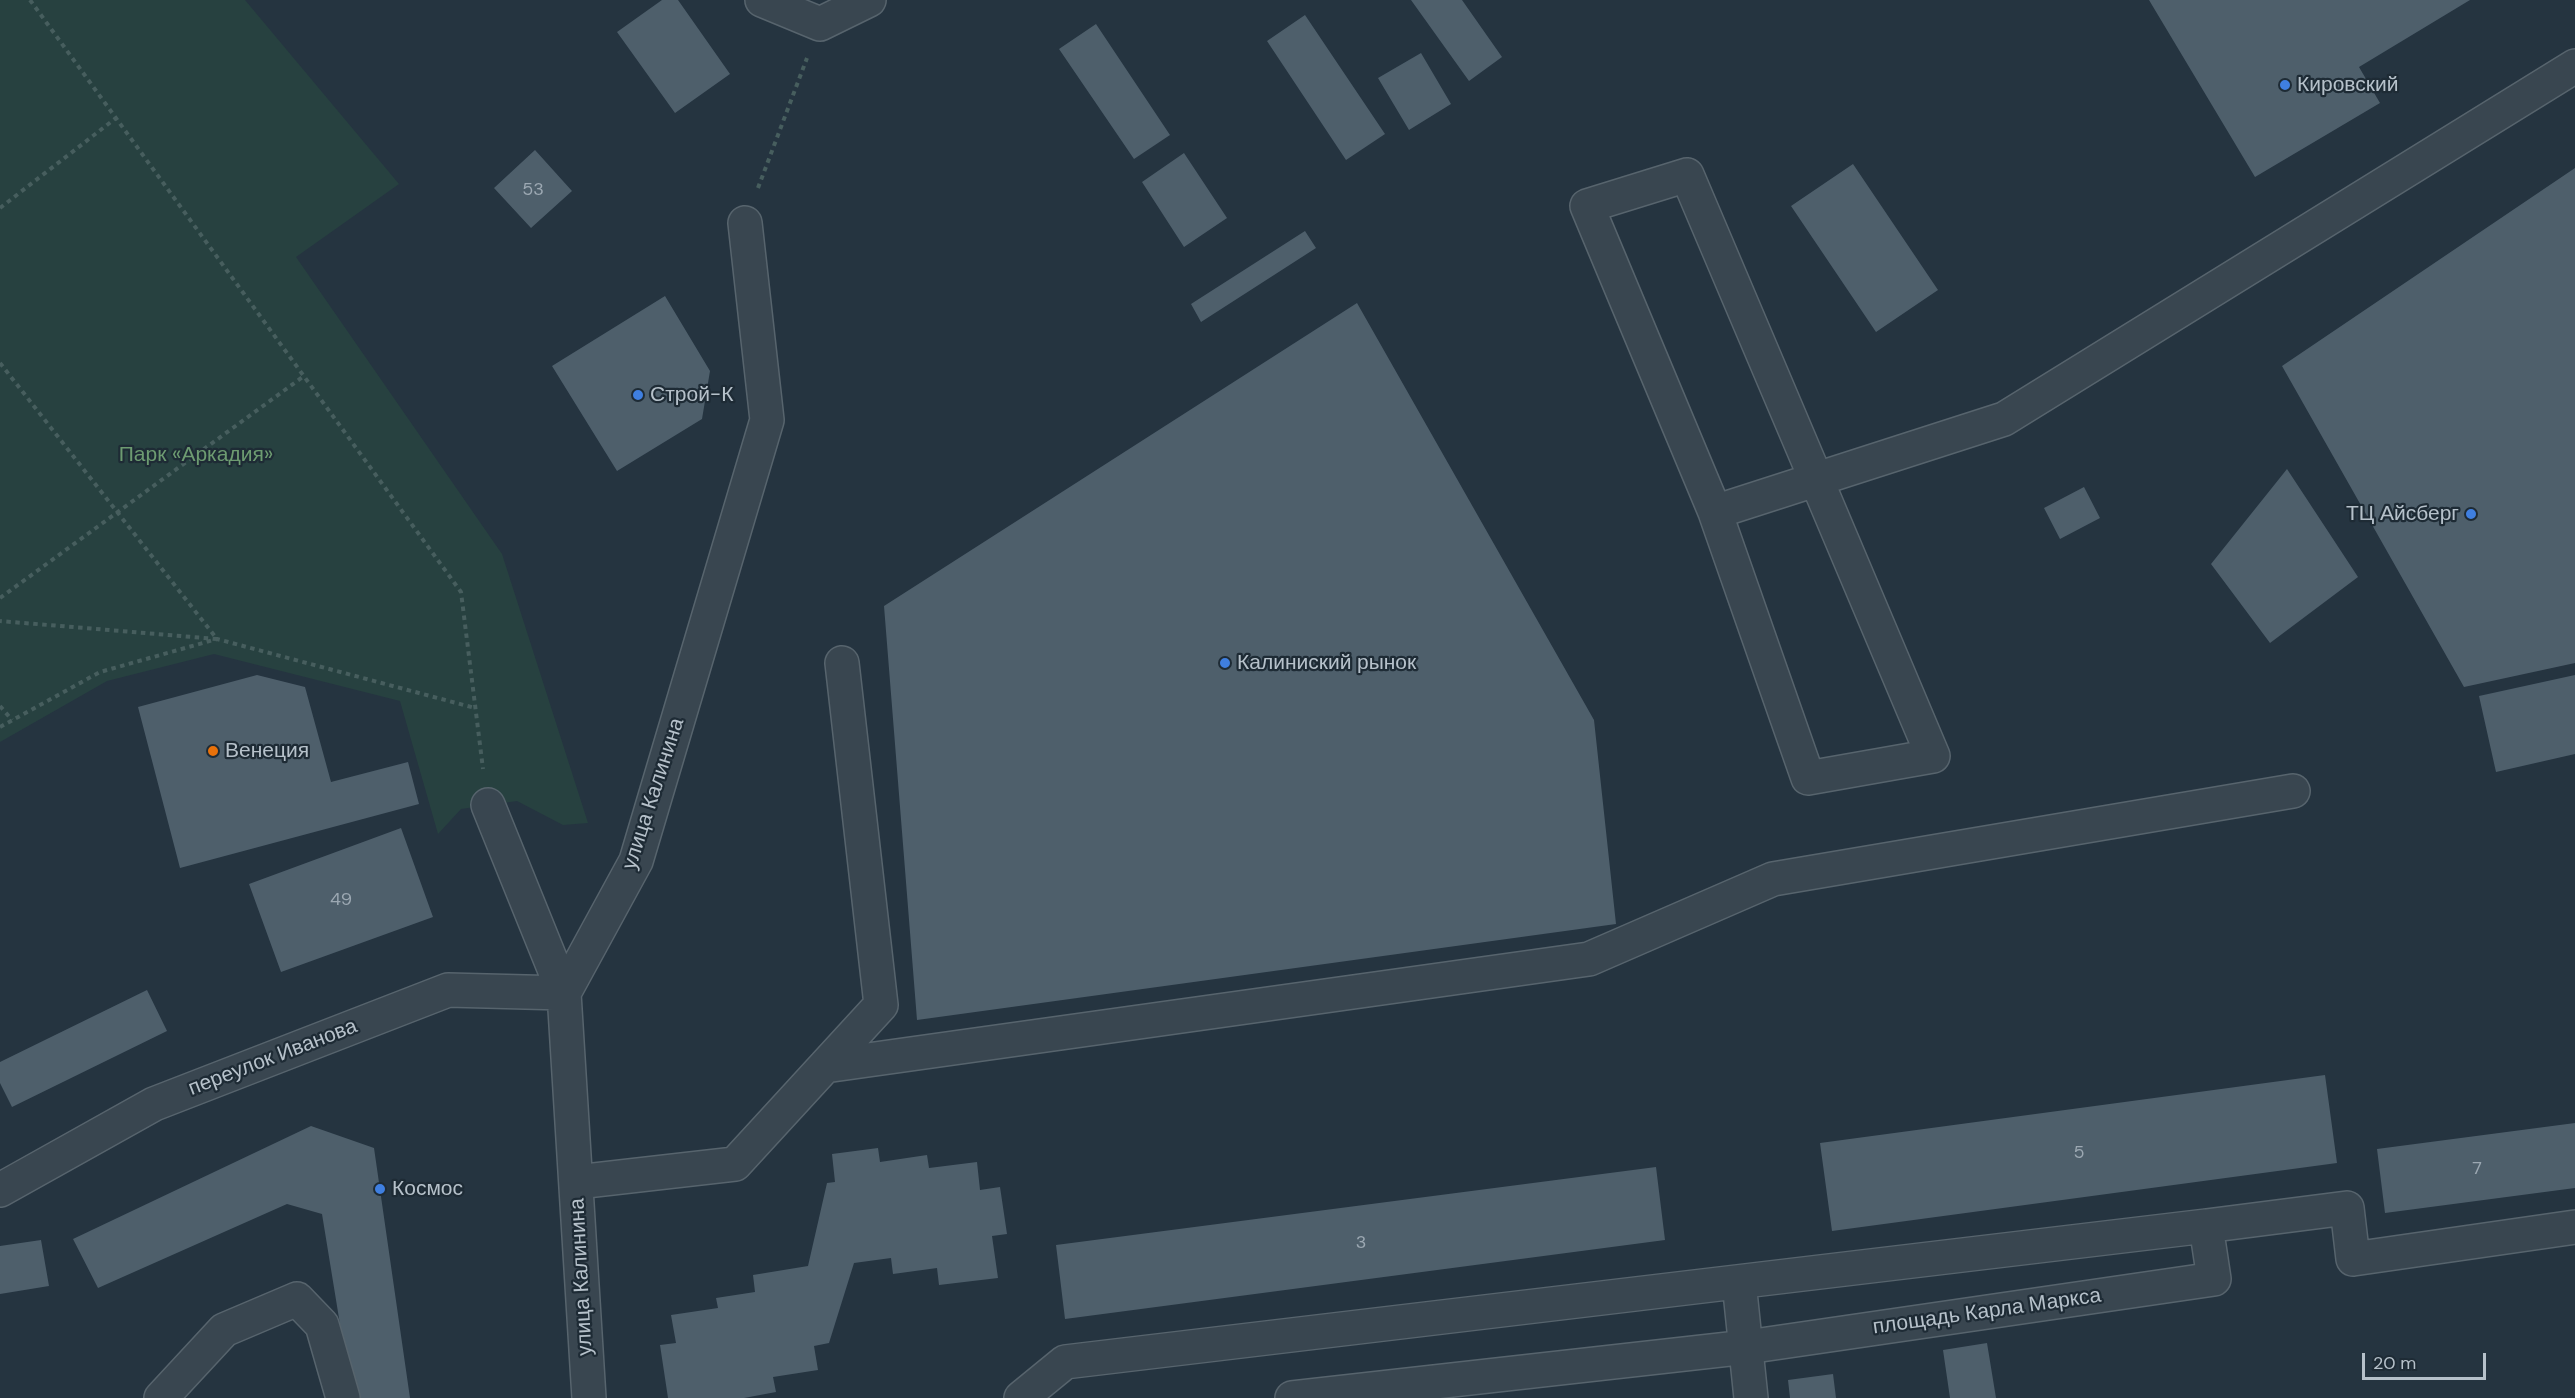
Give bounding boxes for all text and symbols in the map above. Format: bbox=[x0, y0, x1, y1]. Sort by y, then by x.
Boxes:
place label: Кировский bbox=[2297, 72, 2398, 98]
marker: Кировский bbox=[2278, 78, 2292, 92]
house number: 53 bbox=[522, 179, 544, 201]
place label: Строй-К bbox=[650, 382, 733, 408]
marker: Строй-К bbox=[631, 388, 645, 402]
park label: Парк «Аркадия» bbox=[119, 442, 273, 468]
place label: ТЦ Айсберг bbox=[2346, 501, 2459, 527]
marker: ТЦ Айсберг bbox=[2464, 507, 2478, 521]
place label: Калиниский рынок bbox=[1237, 650, 1416, 676]
marker: Калиниский рынок bbox=[1218, 656, 1232, 670]
street label: улица Калинина bbox=[618, 715, 690, 873]
place label: Венеция bbox=[225, 738, 309, 764]
marker: Венеция bbox=[206, 744, 220, 758]
house number: 49 bbox=[330, 889, 352, 911]
street label: переулок Иванова bbox=[185, 1014, 361, 1102]
house number: 5 bbox=[2074, 1142, 2084, 1164]
house number: 7 bbox=[2472, 1158, 2482, 1180]
place label: Космос bbox=[392, 1176, 463, 1202]
marker: Космос bbox=[373, 1182, 387, 1196]
street label: улица Калинина bbox=[565, 1198, 599, 1356]
house number: 3 bbox=[1356, 1232, 1366, 1254]
street label: площадь Карла Маркса bbox=[1871, 1283, 2103, 1341]
scale bar bbox=[2365, 1341, 2490, 1379]
text: 20 m bbox=[2373, 1351, 2416, 1375]

